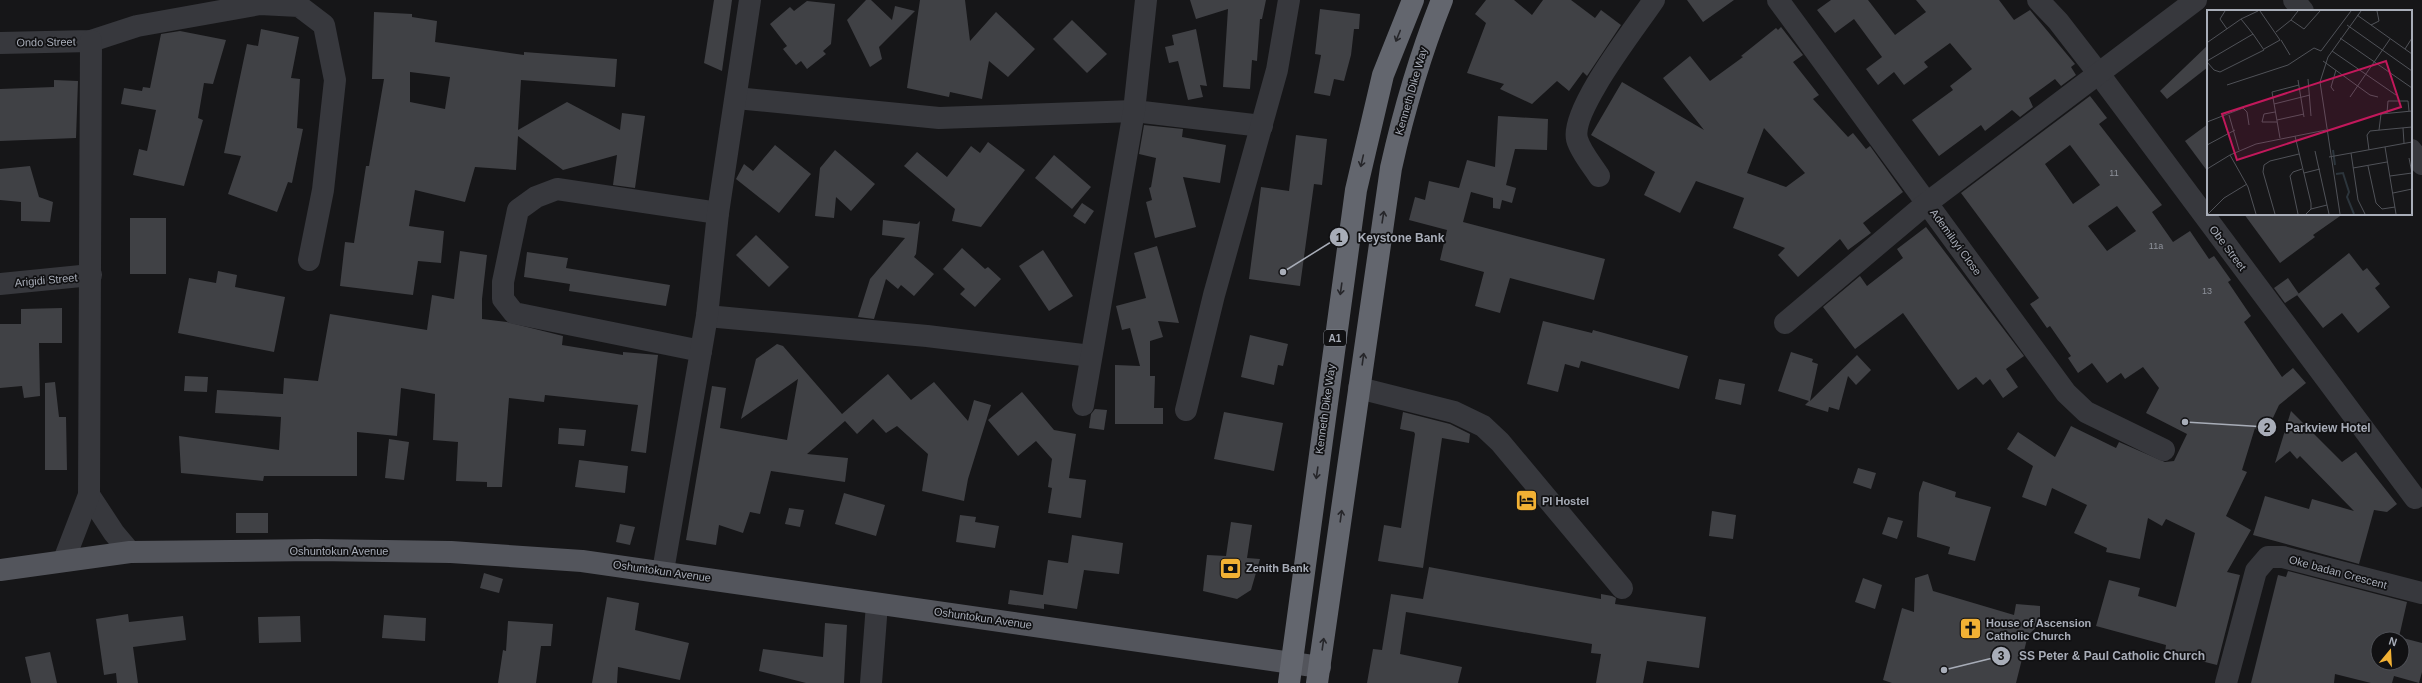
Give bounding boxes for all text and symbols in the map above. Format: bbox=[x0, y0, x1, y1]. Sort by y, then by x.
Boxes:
inset map bbox=[2207, 10, 2412, 215]
one-way arrow bbox=[1393, 30, 1401, 42]
street label: Ondo Street bbox=[16, 35, 76, 49]
street label: Kenneth Dike Way bbox=[1393, 45, 1429, 136]
one-way arrow bbox=[1358, 154, 1366, 167]
house number: 11 bbox=[2109, 168, 2119, 178]
street label: Ademiluyi Close bbox=[1928, 207, 1984, 277]
one-way arrow bbox=[1379, 210, 1387, 223]
street label: Obe Street bbox=[2207, 223, 2249, 273]
callout: Keystone Bank bbox=[1329, 225, 1452, 249]
text: 1 bbox=[1336, 231, 1343, 245]
text: Keystone Bank bbox=[1358, 231, 1445, 245]
house number: 11a bbox=[2149, 241, 2163, 251]
street label: Arigidi Street bbox=[14, 271, 78, 289]
one-way arrow bbox=[1337, 282, 1345, 295]
house number: 13 bbox=[2202, 286, 2212, 296]
road number: A1 bbox=[1324, 330, 1346, 346]
one-way arrow bbox=[1359, 353, 1367, 366]
street label: Kenneth Dike Way bbox=[1313, 363, 1337, 455]
callout: Parkview Hotel bbox=[2257, 415, 2378, 439]
text: 2 bbox=[2264, 421, 2271, 435]
text: Parkview Hotel bbox=[2285, 421, 2371, 435]
one-way arrow bbox=[1313, 466, 1321, 479]
hotel icon: PI Hostel bbox=[1514, 488, 1540, 514]
place label: PI Hostel bbox=[1542, 495, 1589, 507]
one-way arrow bbox=[1337, 510, 1345, 523]
street label: Oshuntokun Avenue bbox=[290, 545, 388, 557]
street label: Oke badan Crescent bbox=[2288, 553, 2388, 591]
bank icon: Zenith Bank bbox=[1218, 555, 1244, 581]
street label: Oshuntokun Avenue bbox=[612, 558, 712, 584]
place label: Zenith Bank bbox=[1246, 562, 1310, 574]
street label: Oshuntokun Avenue bbox=[933, 605, 1033, 631]
church icon: House of Ascension Catholic Church bbox=[1957, 616, 1983, 642]
place label: House of Ascension Catholic Church bbox=[1986, 617, 2092, 642]
north arrow bbox=[2370, 631, 2410, 671]
text: N bbox=[2387, 635, 2399, 648]
one-way arrow bbox=[1319, 638, 1327, 651]
callout: SS Peter & Paul Catholic Church bbox=[1991, 644, 2213, 668]
text: 3 bbox=[1998, 649, 2005, 663]
text: SS Peter & Paul Catholic Church bbox=[2019, 649, 2205, 663]

